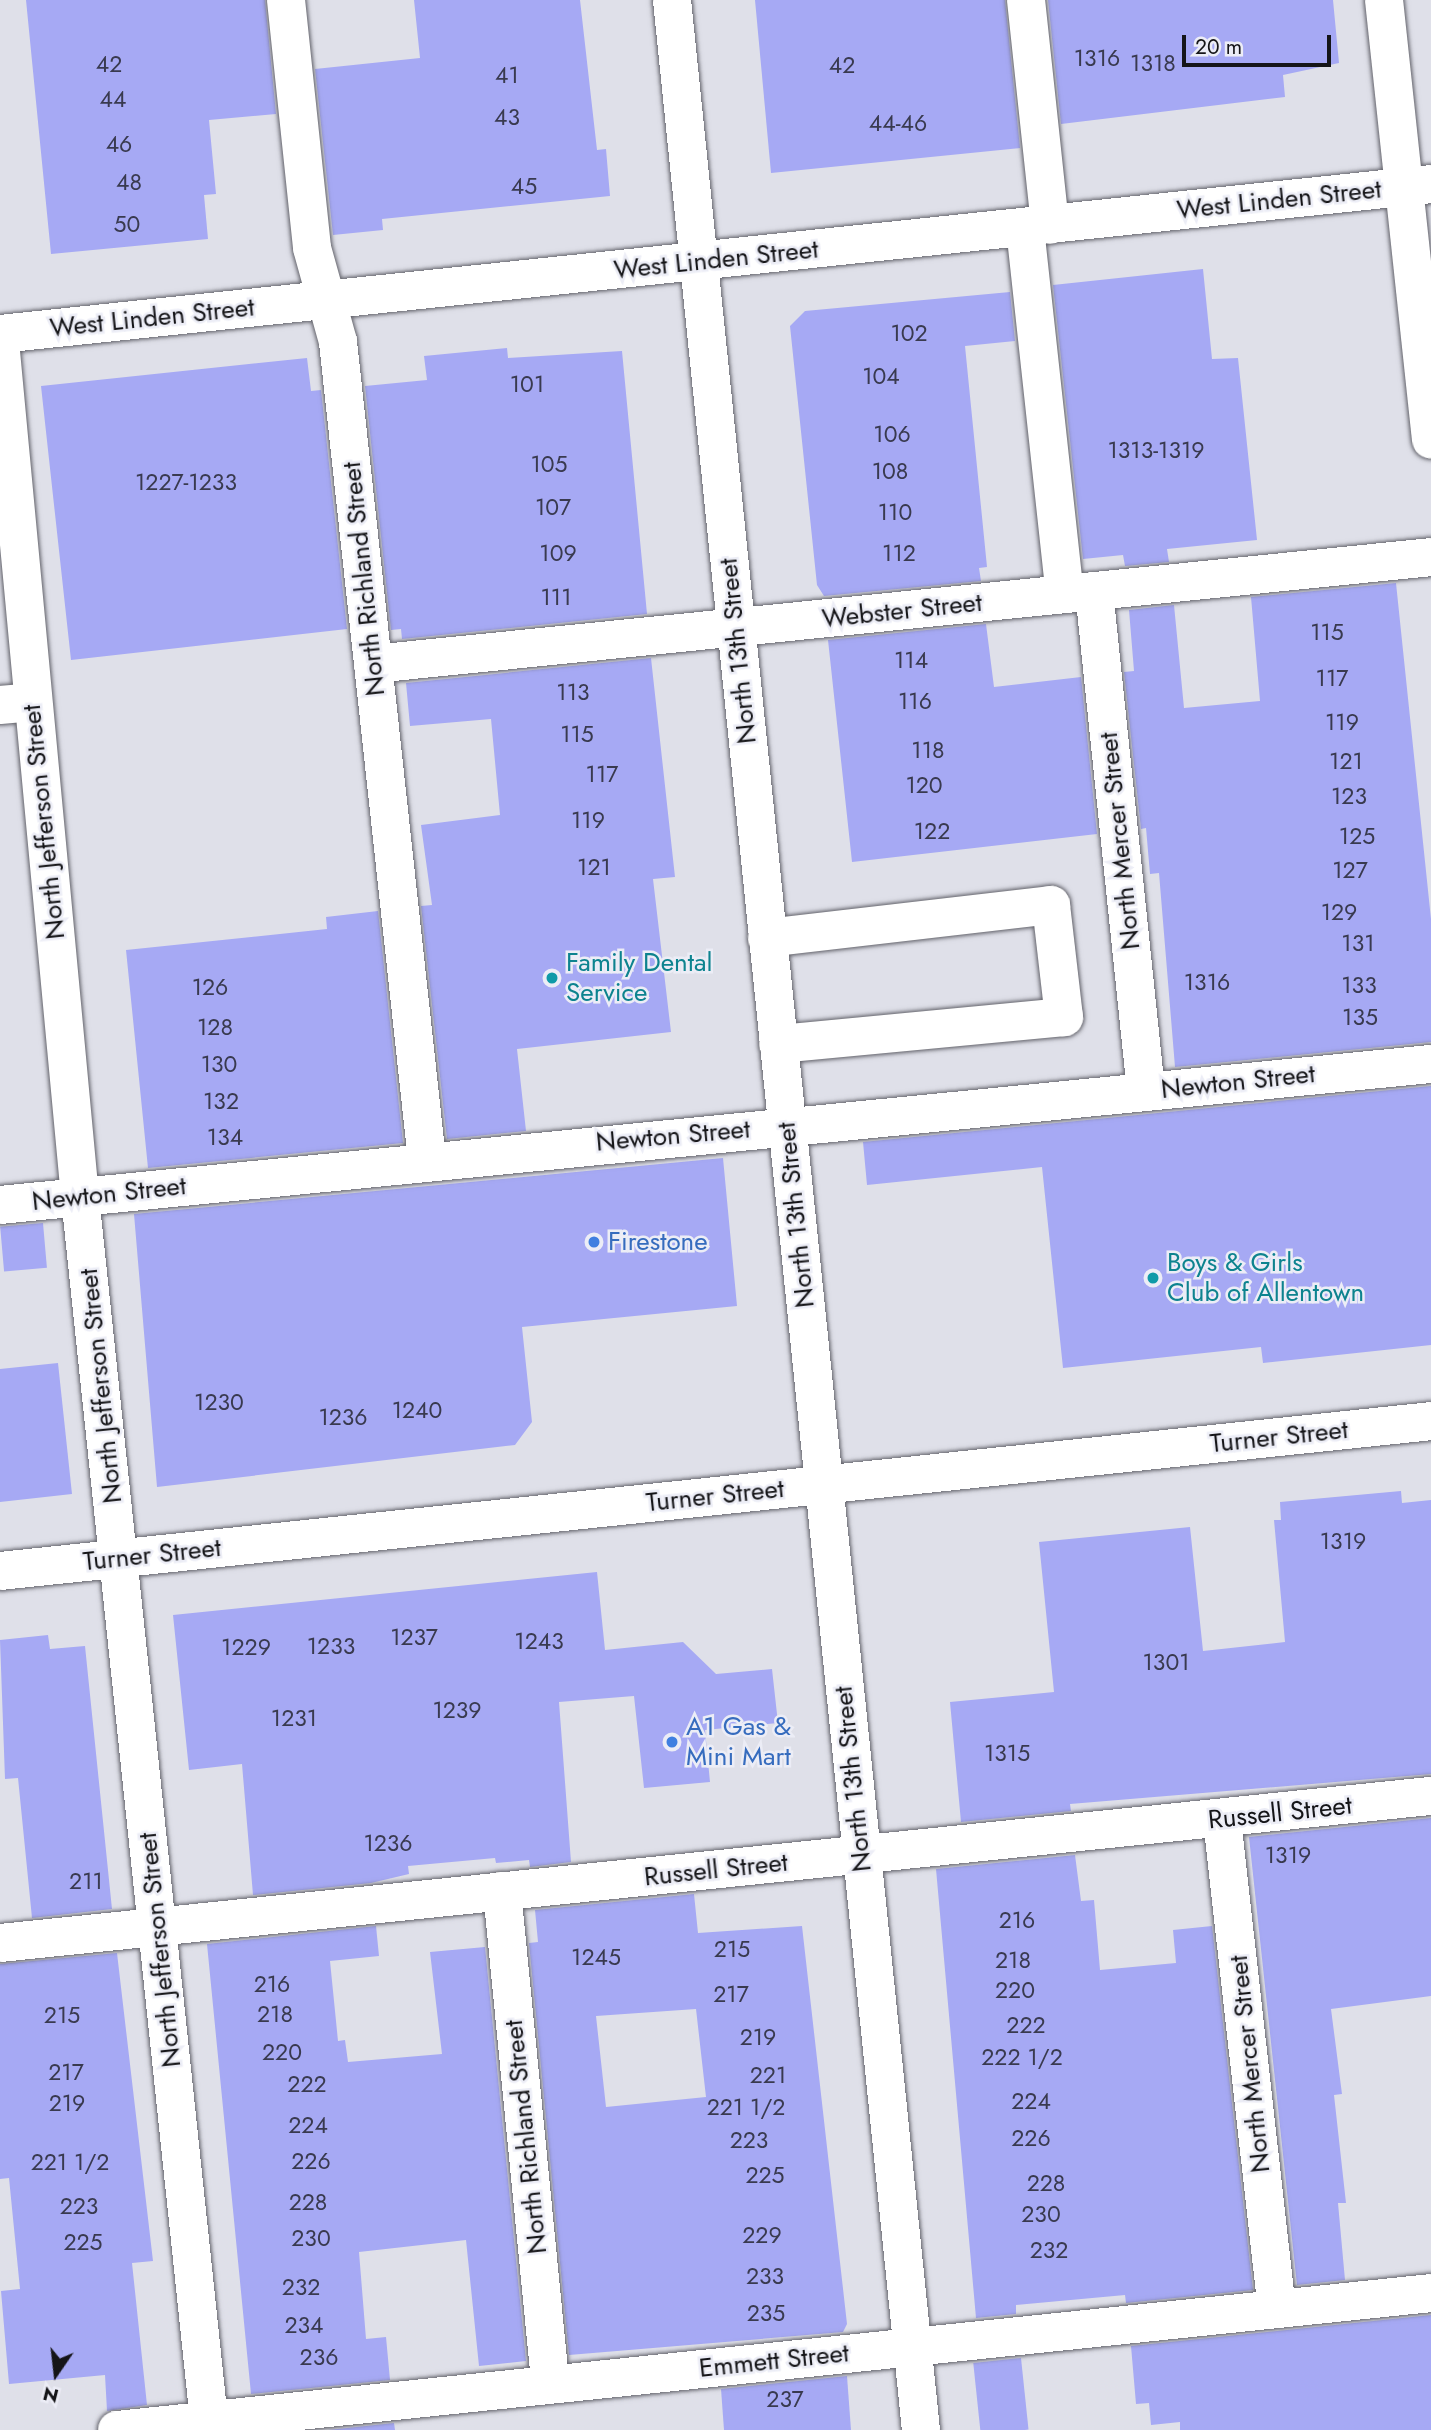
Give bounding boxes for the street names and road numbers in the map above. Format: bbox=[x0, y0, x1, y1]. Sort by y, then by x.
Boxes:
street label: West Linden Street bbox=[1175, 174, 1383, 226]
street label: West Linden Street bbox=[612, 234, 820, 286]
street label: West Linden Street bbox=[48, 292, 256, 344]
street label: North Richland Street bbox=[336, 460, 392, 698]
street label: North 13th Street bbox=[713, 557, 763, 745]
street label: Webster Street bbox=[820, 587, 984, 635]
street label: North Jefferson Street bbox=[16, 703, 72, 941]
street label: North Mercer Street bbox=[1093, 731, 1147, 951]
street label: Newton Street bbox=[1159, 1058, 1317, 1106]
street label: Newton Street bbox=[595, 1114, 751, 1158]
street label: North 13th Street bbox=[771, 1121, 821, 1309]
street label: Newton Street bbox=[30, 1170, 188, 1218]
street label: North Jefferson Street bbox=[73, 1267, 129, 1505]
street label: Turner Street bbox=[1209, 1414, 1349, 1460]
street label: Turner Street bbox=[645, 1473, 785, 1519]
street label: Turner Street bbox=[82, 1532, 222, 1578]
street label: North 13th Street bbox=[828, 1685, 878, 1873]
street label: Russell Street bbox=[1207, 1790, 1353, 1836]
street label: North Jefferson Street bbox=[132, 1831, 188, 2069]
street label: Russell Street bbox=[643, 1847, 789, 1893]
street label: North Mercer Street bbox=[1223, 1954, 1277, 2174]
street label: North Richland Street bbox=[498, 2018, 554, 2256]
street label: Emmett Street bbox=[697, 2338, 851, 2384]

